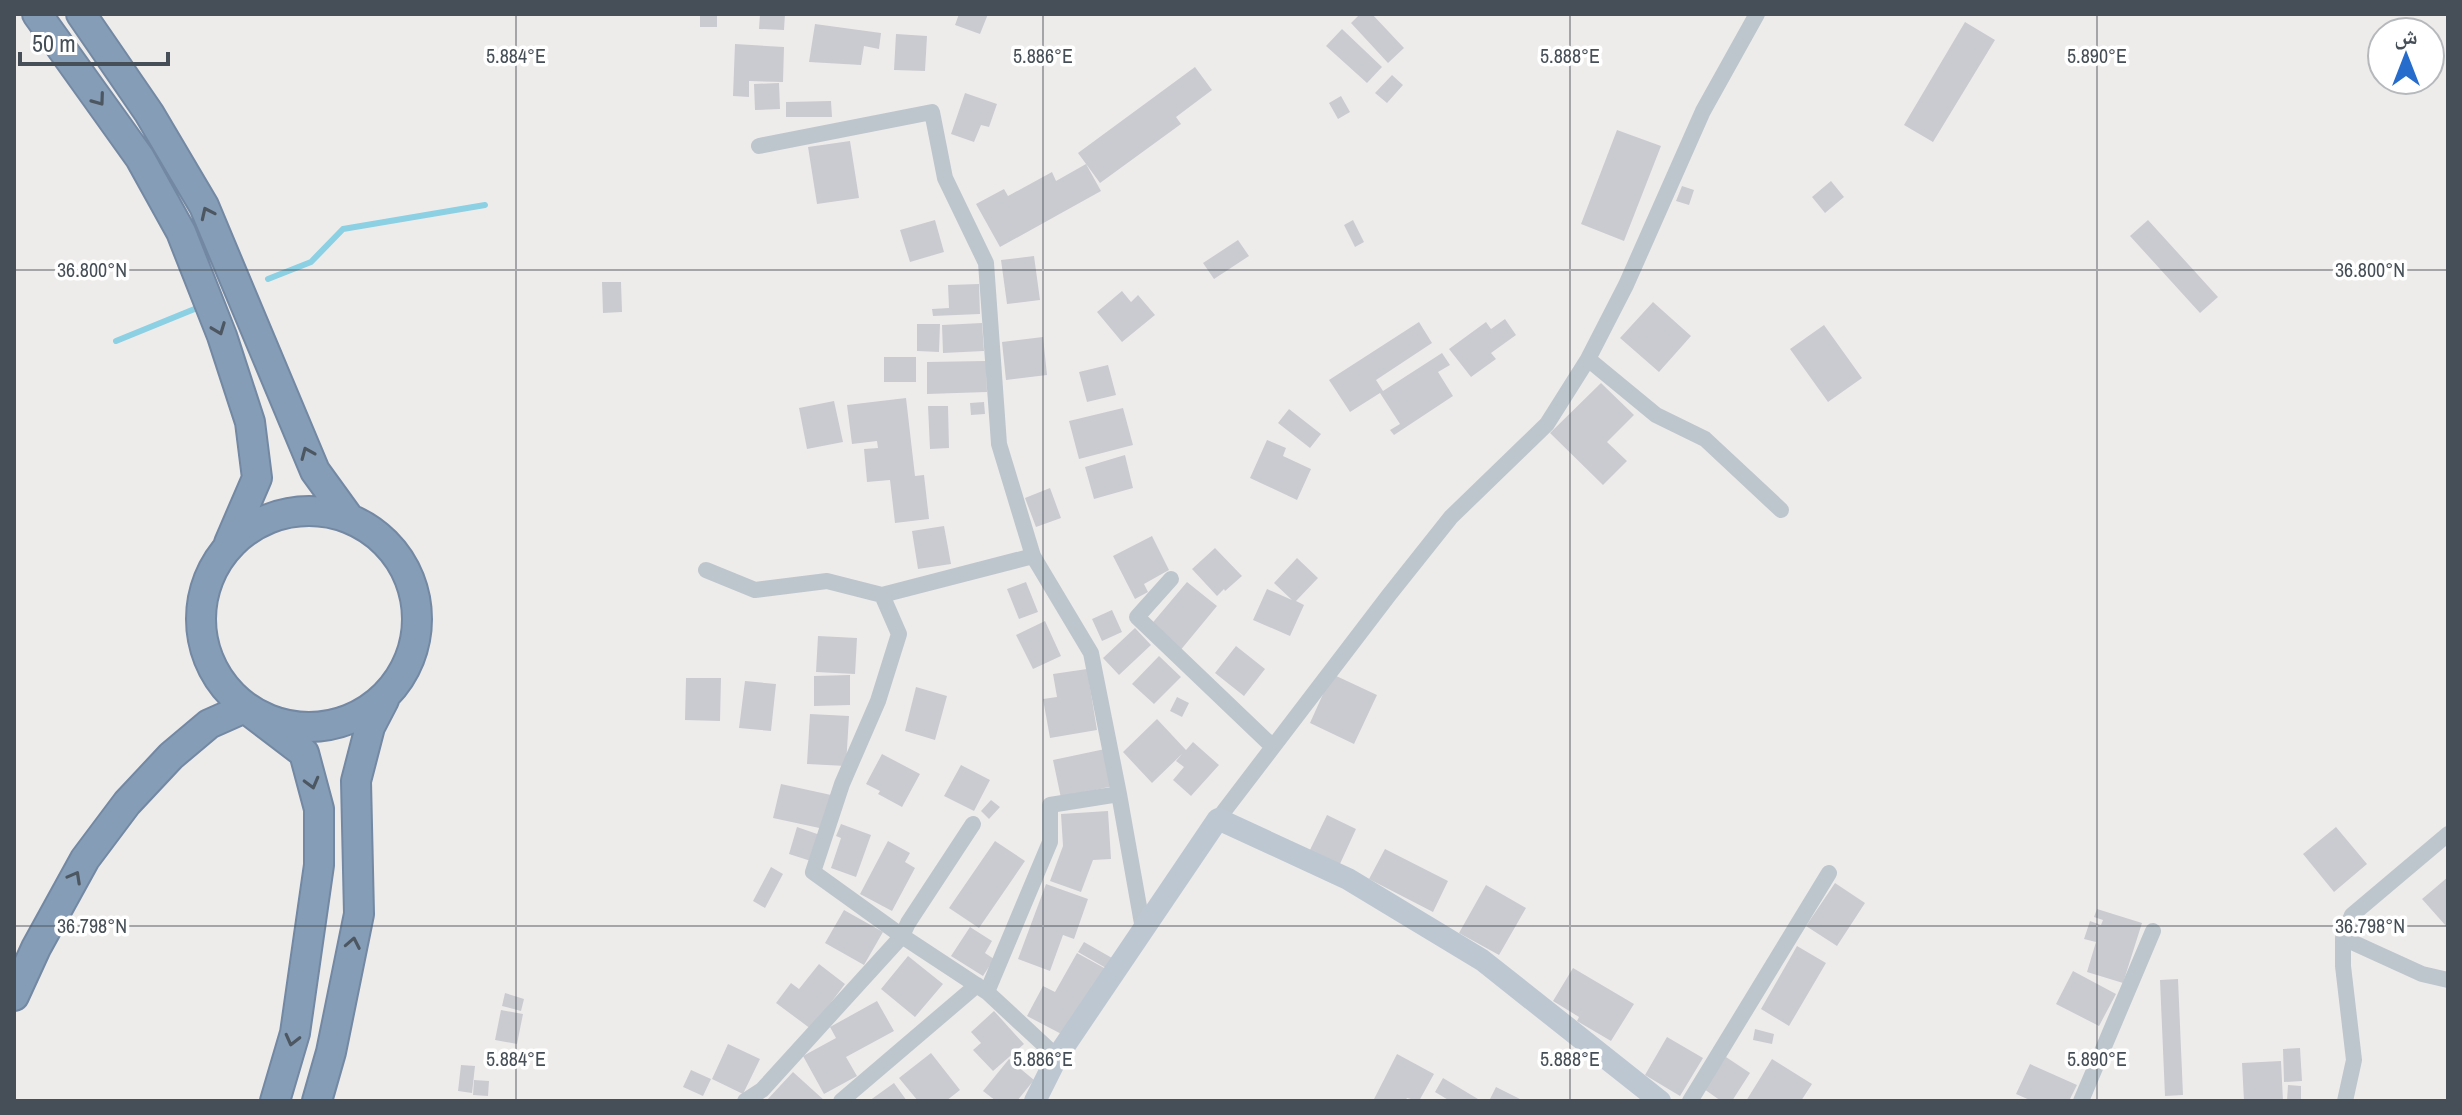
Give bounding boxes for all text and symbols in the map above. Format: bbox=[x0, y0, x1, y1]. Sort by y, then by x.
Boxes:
scale bar bbox=[20, 16, 168, 66]
north arrow bbox=[2366, 16, 2446, 96]
text: ش bbox=[2394, 21, 2418, 51]
text: 50 m bbox=[32, 27, 76, 59]
text: 5.884°E bbox=[486, 42, 546, 69]
text: 5.886°E bbox=[1013, 42, 1073, 69]
text: 5.888°E bbox=[1540, 42, 1600, 69]
text: 5.890°E bbox=[2067, 42, 2127, 69]
one-way arrow bbox=[89, 91, 103, 106]
one-way arrow bbox=[201, 207, 217, 222]
text: 36.800°N bbox=[57, 256, 127, 283]
text: 36.800°N bbox=[2335, 256, 2405, 283]
one-way arrow bbox=[209, 321, 226, 335]
one-way arrow bbox=[301, 447, 317, 461]
one-way arrow bbox=[303, 776, 320, 790]
one-way arrow bbox=[65, 871, 81, 886]
text: 36.798°N bbox=[57, 912, 127, 939]
text: 36.798°N bbox=[2335, 912, 2405, 939]
one-way arrow bbox=[344, 937, 361, 950]
one-way arrow bbox=[285, 1033, 302, 1047]
text: 5.884°E bbox=[486, 1045, 546, 1072]
text: 5.886°E bbox=[1013, 1045, 1073, 1072]
text: 5.888°E bbox=[1540, 1045, 1600, 1072]
text: 5.890°E bbox=[2067, 1045, 2127, 1072]

